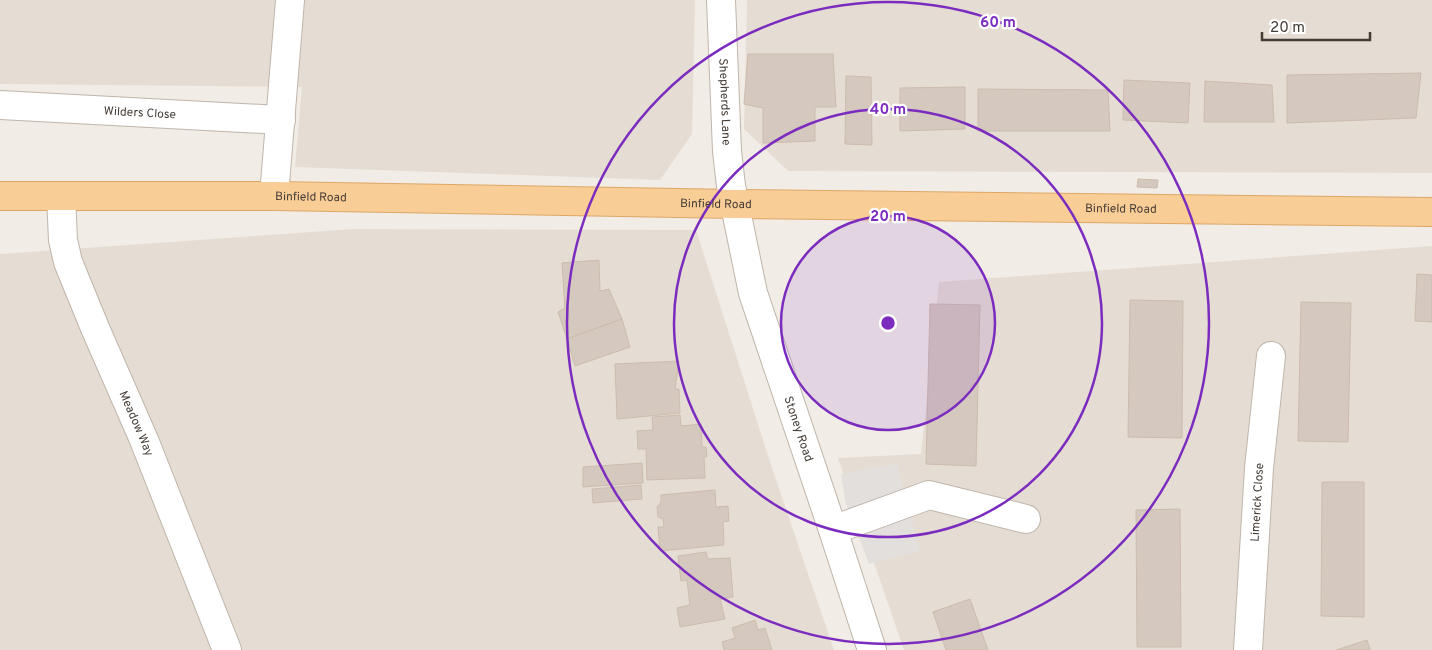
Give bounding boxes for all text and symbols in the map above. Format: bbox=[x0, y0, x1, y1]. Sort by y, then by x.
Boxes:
scale bar bbox=[1262, 10, 1370, 42]
text: 60 m bbox=[980, 14, 1016, 33]
text: 20 m bbox=[1270, 19, 1305, 38]
street label: Shepherds Lane bbox=[714, 58, 734, 146]
text: 40 m bbox=[870, 101, 906, 120]
street label: Wilders Close bbox=[103, 104, 176, 123]
street label: Binfield Road bbox=[275, 189, 347, 206]
street label: Binfield Road bbox=[680, 196, 752, 213]
street label: Binfield Road bbox=[1085, 201, 1157, 218]
text: 20 m bbox=[870, 208, 906, 227]
centre of rings bbox=[879, 314, 897, 332]
street label: Meadow Way bbox=[115, 389, 157, 459]
street label: Stoney Road bbox=[779, 394, 816, 464]
street label: Limerick Close bbox=[1248, 462, 1269, 542]

